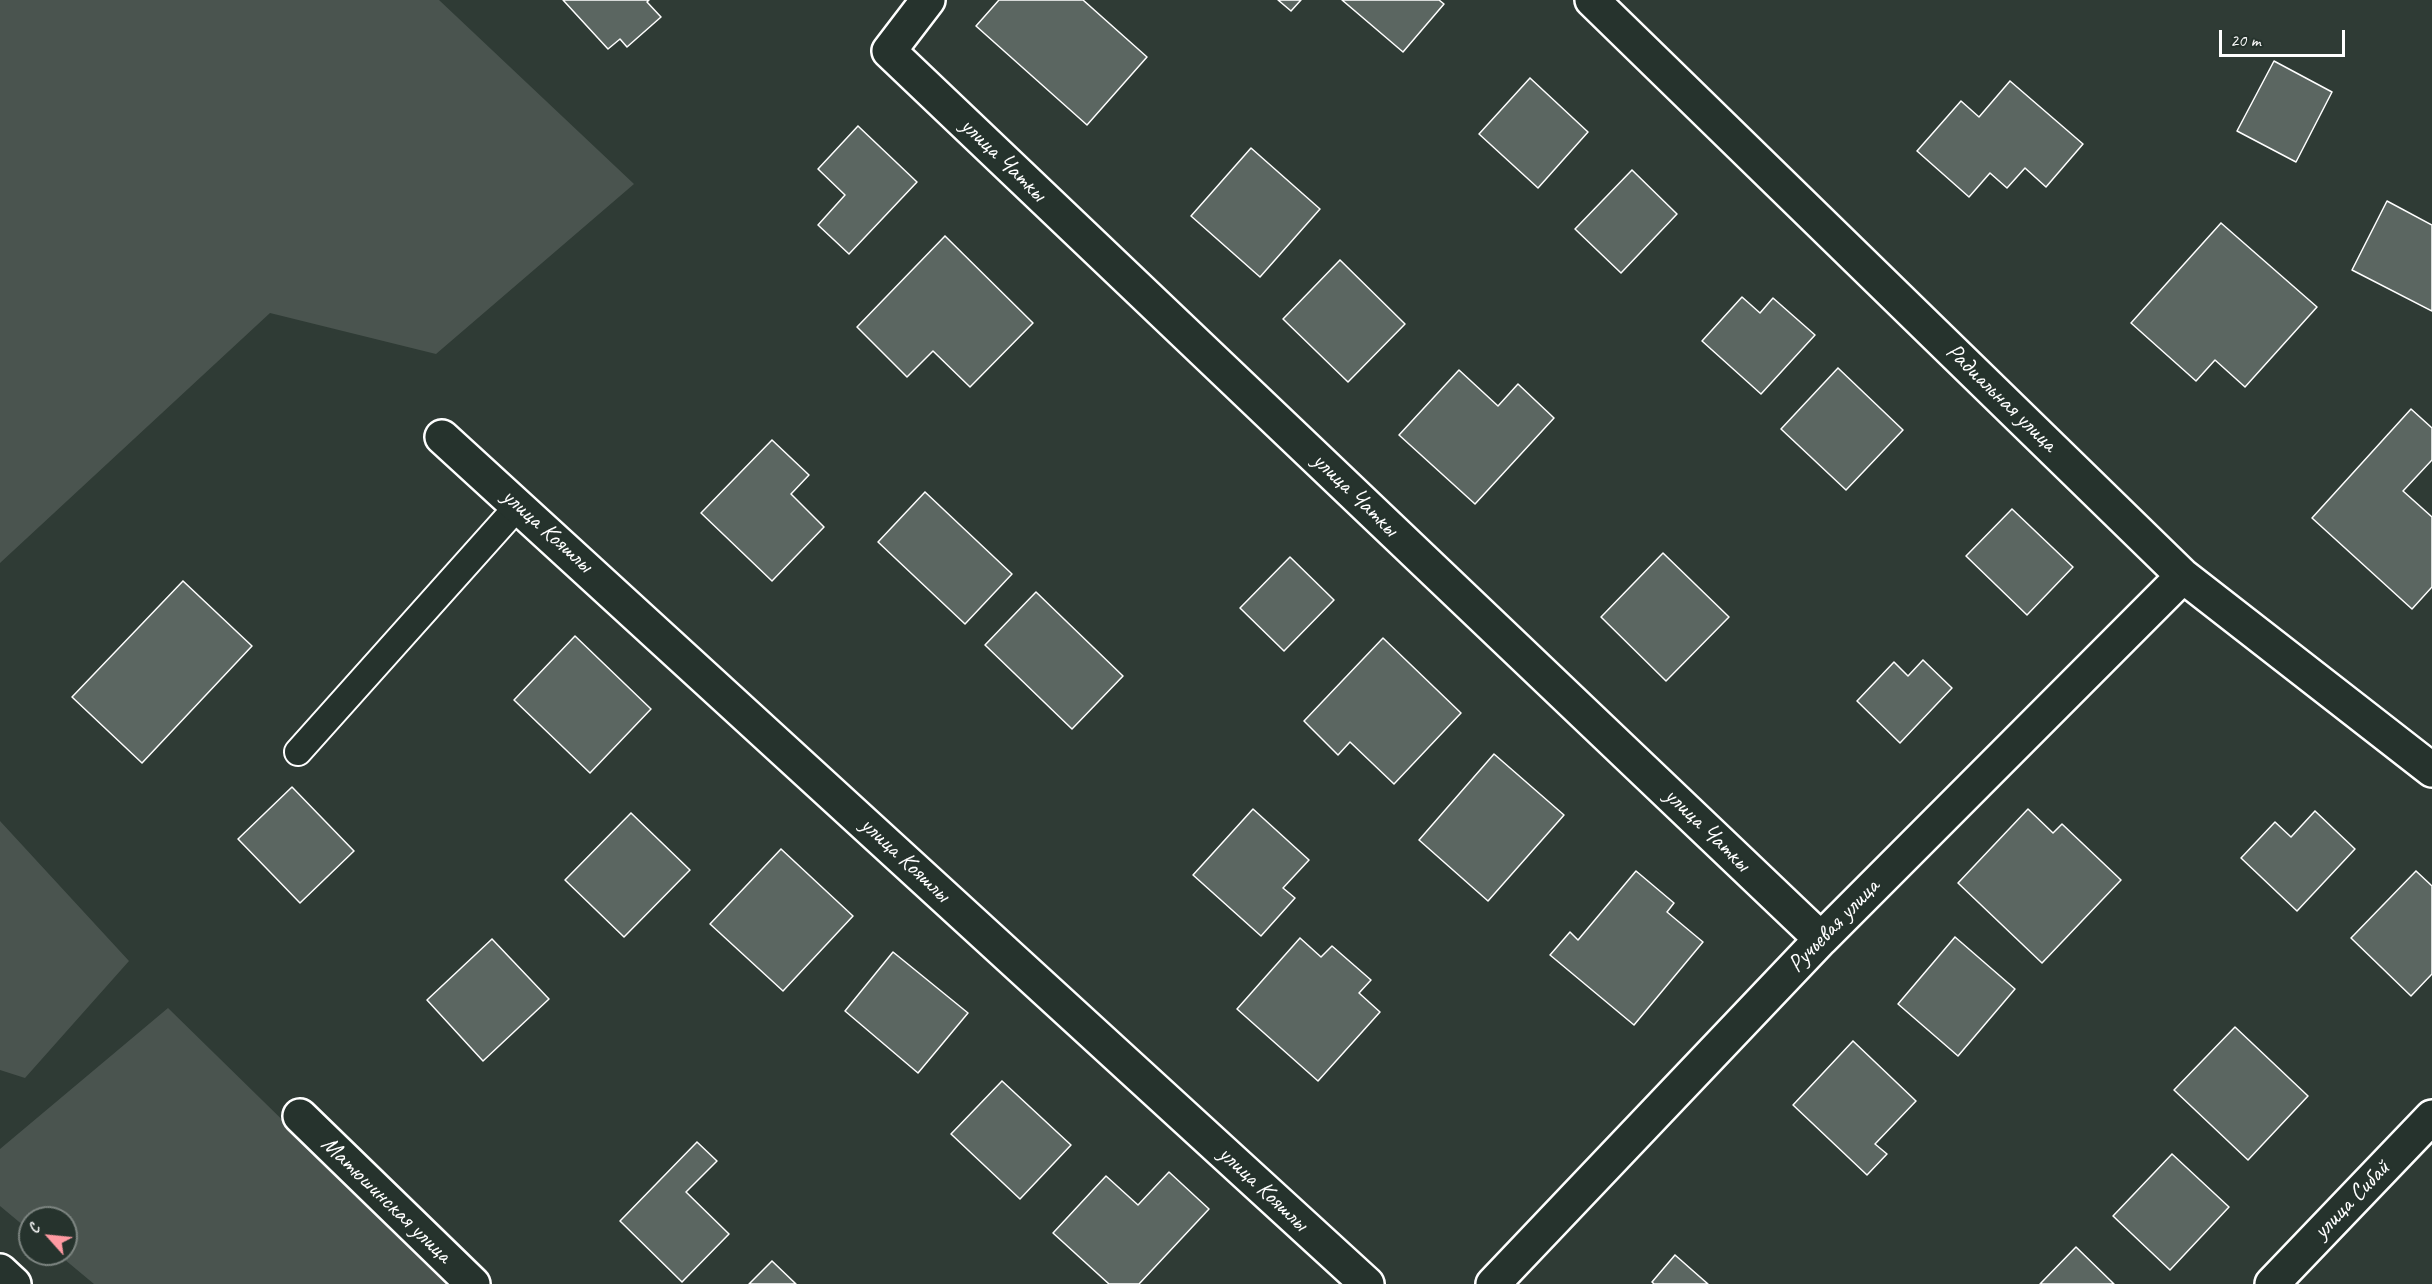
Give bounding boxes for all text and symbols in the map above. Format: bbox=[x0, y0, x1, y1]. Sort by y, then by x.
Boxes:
scale bar bbox=[2222, 18, 2348, 56]
text: 20 m bbox=[2230, 29, 2261, 51]
street label: улица Чаткы bbox=[954, 112, 1052, 208]
street label: Радиальная улица bbox=[1939, 338, 2063, 458]
street label: улица Чаткы bbox=[1306, 447, 1404, 543]
street label: улица Кояшлы bbox=[496, 483, 598, 579]
street label: улица Чаткы bbox=[1658, 782, 1756, 878]
street label: улица Кояшлы bbox=[854, 811, 956, 909]
street label: Ручьевая улица bbox=[1782, 873, 1886, 979]
street label: Матюшинская улица bbox=[315, 1130, 457, 1270]
street label: улица Кояшлы bbox=[1212, 1140, 1314, 1238]
street label: улица Сибай bbox=[2307, 1155, 2397, 1245]
north arrow bbox=[18, 1206, 78, 1266]
text: С bbox=[23, 1221, 44, 1237]

